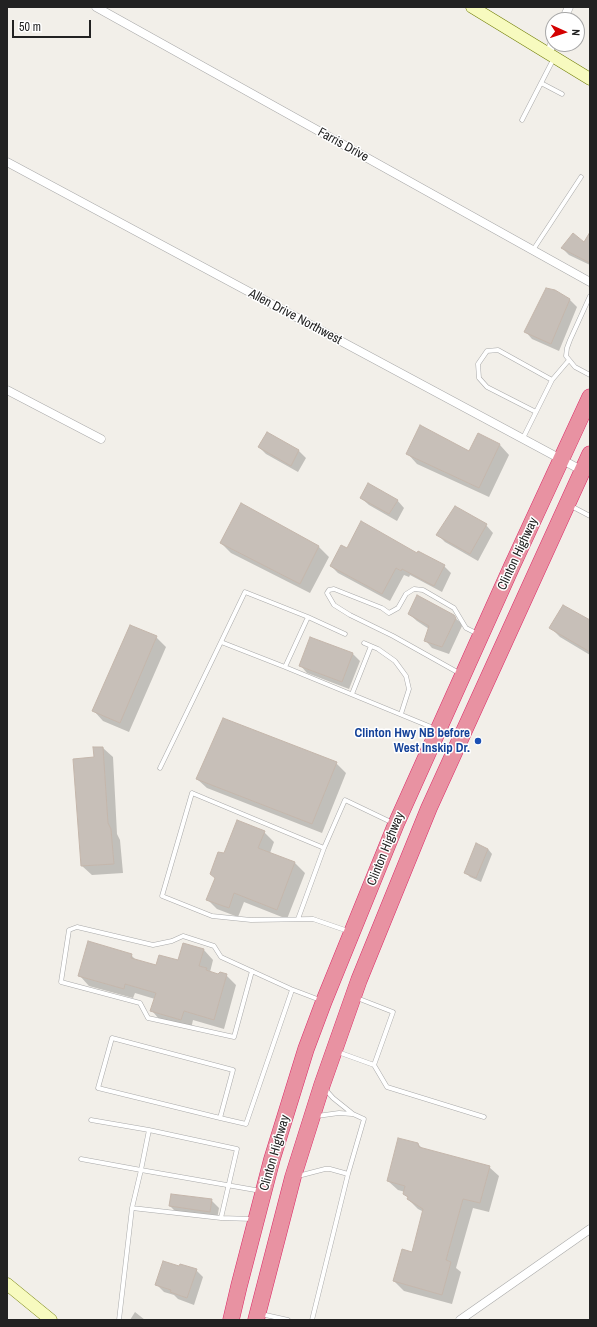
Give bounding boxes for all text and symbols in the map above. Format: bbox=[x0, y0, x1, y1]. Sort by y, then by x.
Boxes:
scale bar bbox=[14, 12, 93, 38]
north arrow bbox=[545, 12, 585, 52]
text: 50 m bbox=[19, 19, 41, 35]
text: N bbox=[569, 29, 583, 36]
street label: Farris Drive bbox=[315, 125, 371, 165]
street label: Allen Drive Northwest bbox=[246, 286, 344, 348]
street label: Clinton Highway bbox=[494, 515, 542, 593]
place label: Clinton Hwy NB before West Inskip Dr. bbox=[355, 726, 470, 757]
marker: Clinton Hwy NB before West Inskip Dr. bbox=[473, 736, 483, 746]
street label: Clinton Highway bbox=[364, 810, 408, 888]
street label: Clinton Highway bbox=[257, 1113, 293, 1193]

